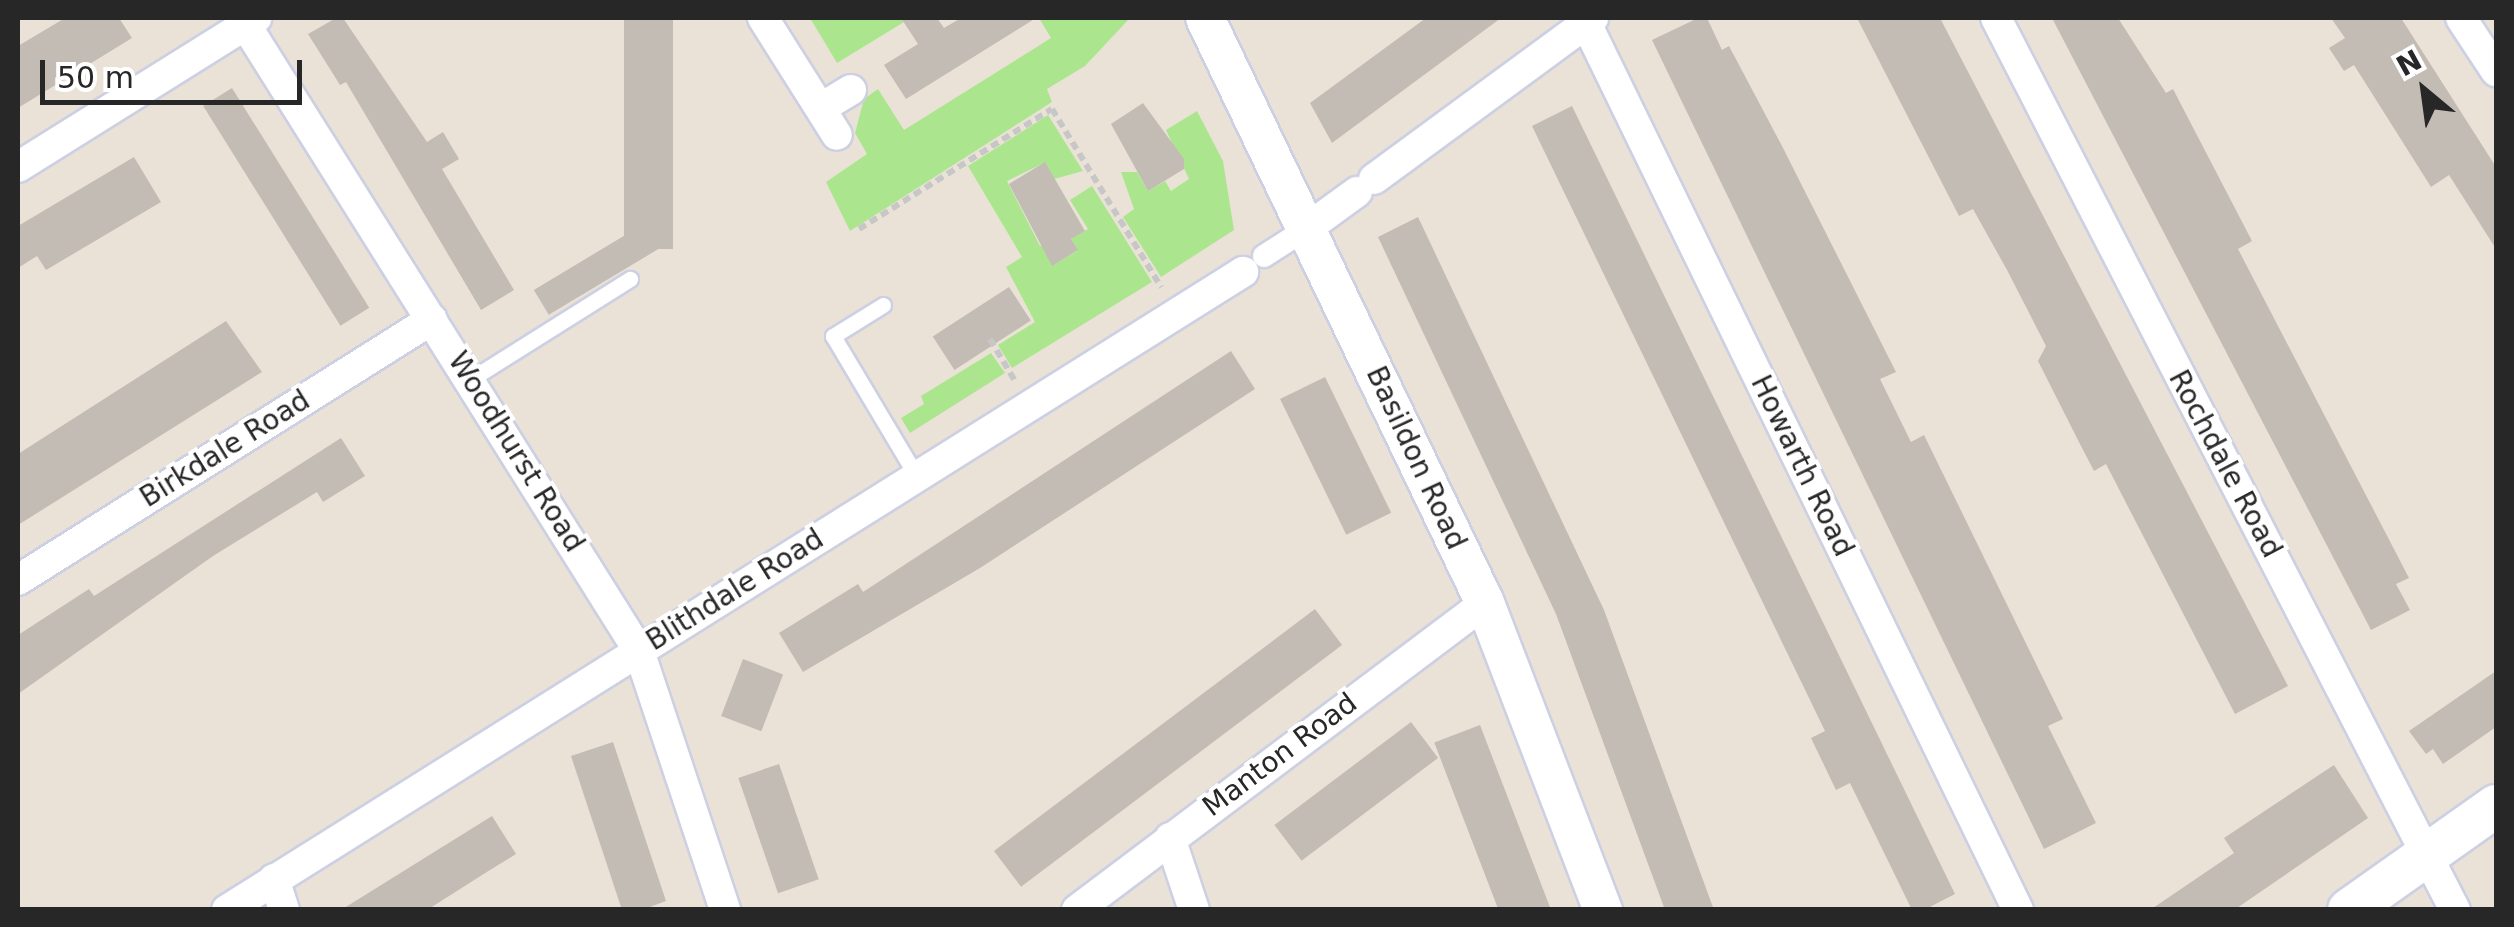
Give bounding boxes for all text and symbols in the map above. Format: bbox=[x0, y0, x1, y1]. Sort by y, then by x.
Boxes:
scale bar bbox=[45, 40, 308, 102]
north arrow bbox=[2374, 40, 2474, 140]
text: N bbox=[2391, 43, 2427, 83]
text: 50 m bbox=[57, 60, 134, 95]
street label: Woodhurst Road bbox=[441, 346, 591, 558]
street label: Basildon Road bbox=[1359, 361, 1473, 555]
street label: Rochdale Road bbox=[2161, 364, 2289, 564]
street label: Howarth Road bbox=[1744, 370, 1860, 562]
street label: Birkdale Road bbox=[134, 383, 316, 515]
street label: Blithdale Road bbox=[640, 522, 830, 658]
street label: Manton Road bbox=[1196, 686, 1364, 824]

